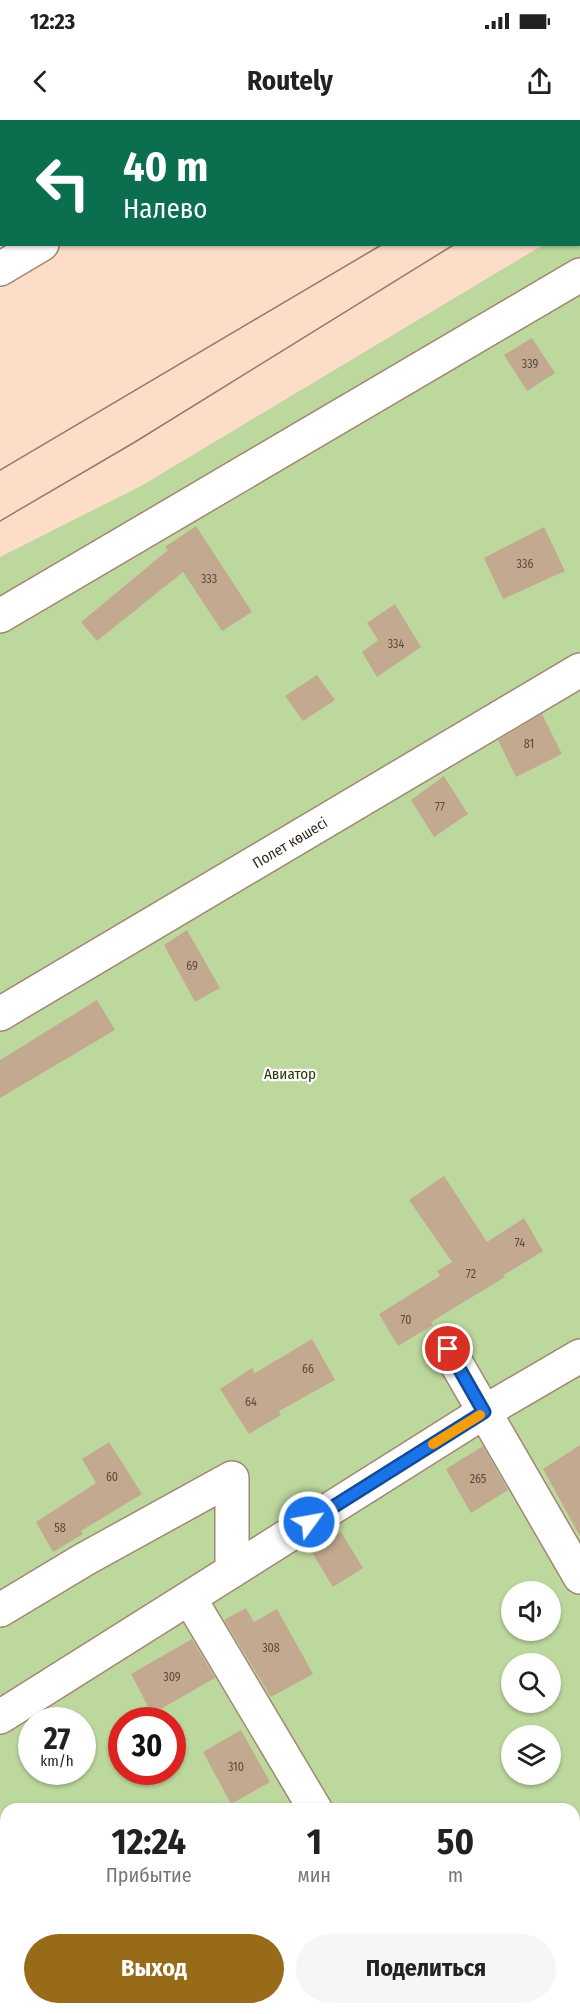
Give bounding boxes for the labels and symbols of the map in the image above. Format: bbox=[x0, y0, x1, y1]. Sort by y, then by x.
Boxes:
house number: 339 bbox=[522, 357, 538, 371]
house number: 336 bbox=[517, 557, 533, 571]
house number: 333 bbox=[201, 572, 217, 586]
house number: 334 bbox=[388, 637, 404, 651]
house number: 81 bbox=[524, 737, 534, 751]
house number: 77 bbox=[435, 800, 445, 814]
street label: Полет көшесі bbox=[249, 814, 331, 872]
house number: 69 bbox=[186, 959, 198, 973]
park label: Авиатор bbox=[264, 1065, 316, 1083]
house number: 74 bbox=[515, 1236, 525, 1250]
house number: 72 bbox=[466, 1267, 476, 1281]
house number: 70 bbox=[401, 1313, 411, 1327]
pin bbox=[422, 1323, 473, 1374]
house number: 66 bbox=[302, 1362, 314, 1376]
house number: 64 bbox=[245, 1395, 257, 1409]
house number: 60 bbox=[106, 1470, 118, 1484]
house number: 265 bbox=[470, 1472, 487, 1486]
position arrow bbox=[277, 1490, 341, 1554]
house number: 58 bbox=[54, 1521, 66, 1535]
house number: 308 bbox=[262, 1641, 280, 1655]
house number: 309 bbox=[163, 1670, 181, 1684]
speed limit sign: 30 bbox=[108, 1707, 186, 1785]
house number: 310 bbox=[228, 1760, 244, 1774]

